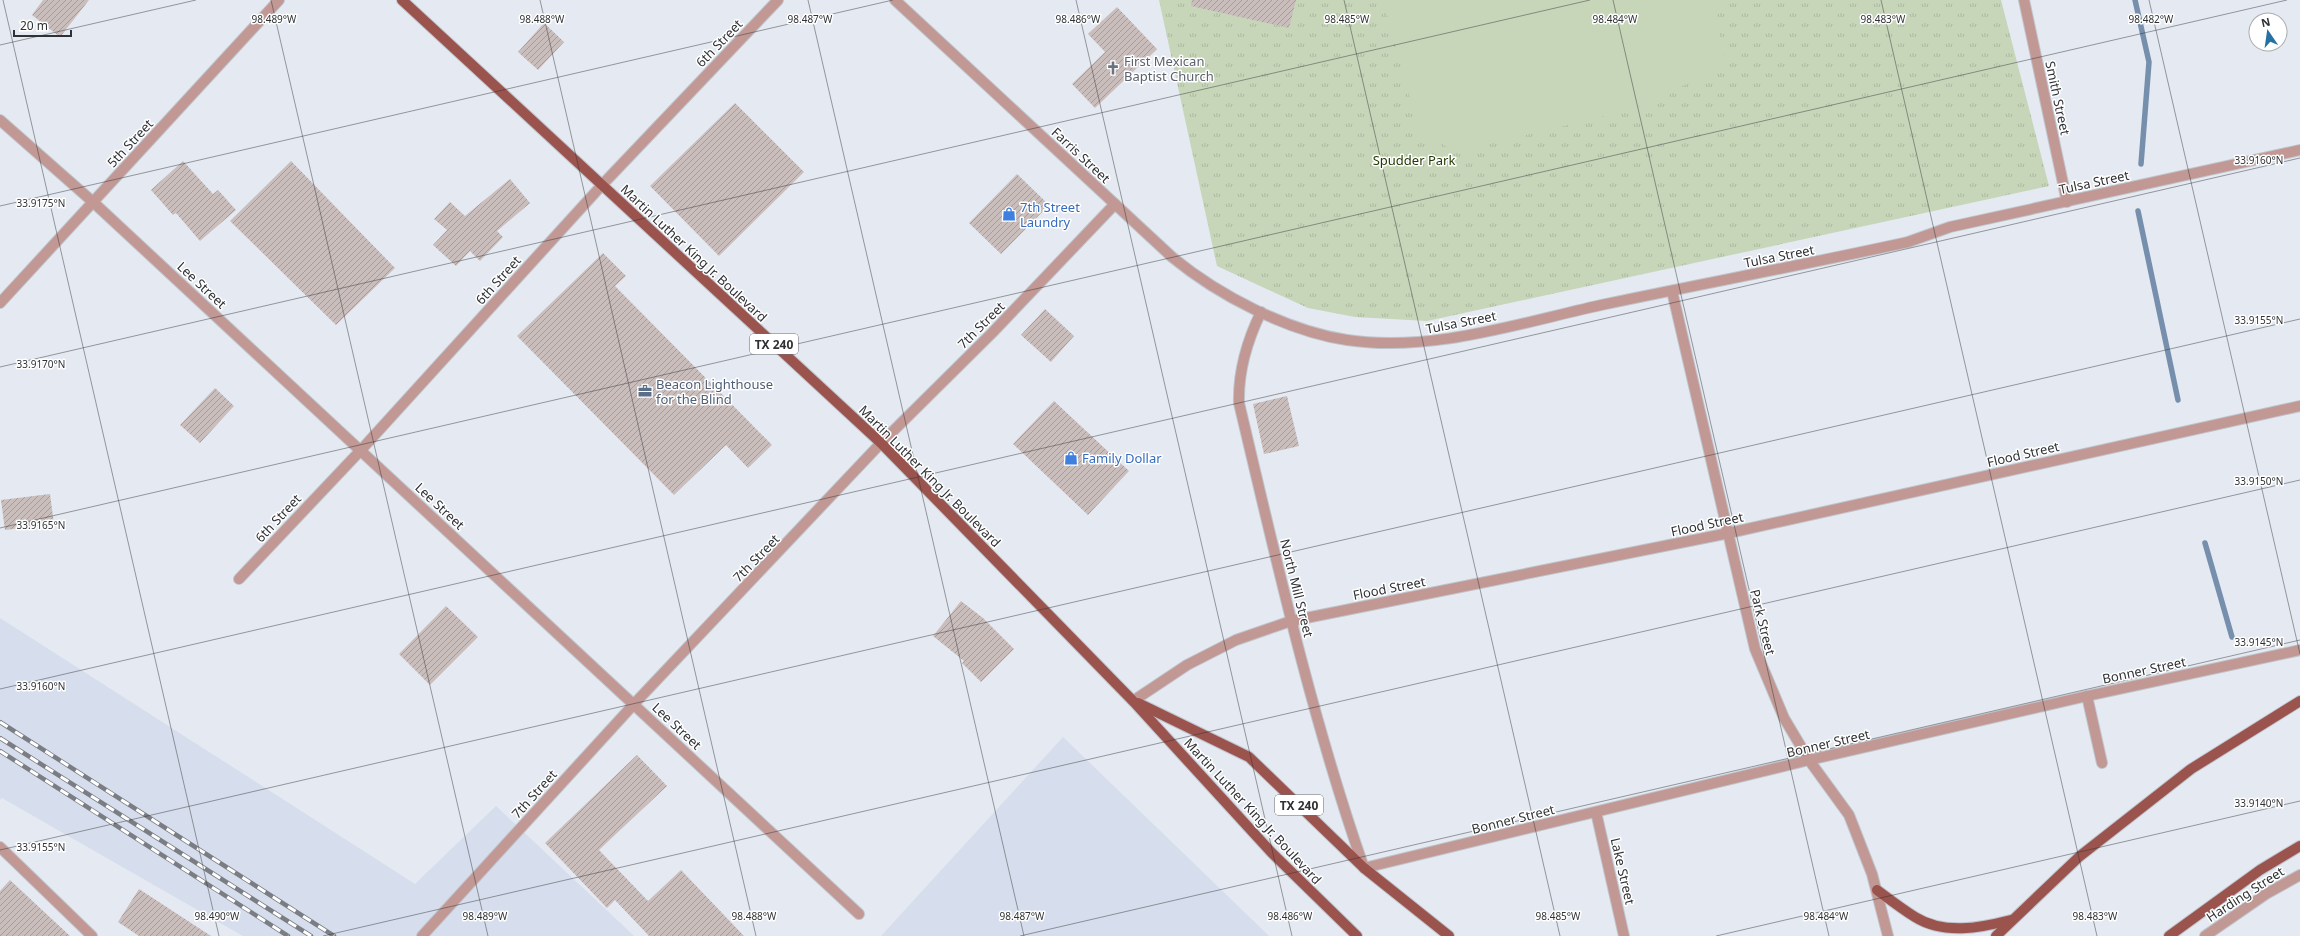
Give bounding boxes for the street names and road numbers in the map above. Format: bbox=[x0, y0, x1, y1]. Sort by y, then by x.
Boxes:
street label: 6th Street bbox=[692, 15, 746, 71]
street label: Smith Street bbox=[2041, 59, 2075, 137]
street label: 5th Street bbox=[103, 115, 157, 171]
street label: Farris Street bbox=[1048, 123, 1114, 187]
street label: Tulsa Street bbox=[2057, 166, 2131, 198]
street label: Martin Luther King Jr. Boulevard bbox=[617, 180, 771, 326]
street label: Tulsa Street bbox=[1742, 240, 1816, 272]
street label: 6th Street bbox=[471, 252, 525, 308]
street label: Lee Street bbox=[173, 258, 231, 313]
street label: 7th Street bbox=[953, 297, 1009, 353]
street label: Tulsa Street bbox=[1424, 306, 1498, 338]
road number: TX 240 bbox=[750, 334, 798, 354]
street label: Martin Luther King Jr. Boulevard bbox=[855, 401, 1005, 551]
street label: Flood Street bbox=[1985, 437, 2061, 471]
street label: Lee Street bbox=[411, 479, 469, 534]
street label: 6th Street bbox=[251, 490, 305, 546]
street label: Flood Street bbox=[1669, 507, 1745, 540]
street label: 7th Street bbox=[729, 530, 783, 586]
street label: North Mill Street bbox=[1276, 537, 1318, 639]
street label: Flood Street bbox=[1351, 572, 1427, 604]
street label: Park Street bbox=[1746, 587, 1780, 657]
street label: Bonner Street bbox=[2101, 652, 2188, 688]
street label: Lee Street bbox=[648, 699, 706, 754]
street label: Bonner Street bbox=[1785, 725, 1872, 761]
street label: Martin Luther King Jr. Boulevard bbox=[1180, 734, 1326, 888]
street label: 7th Street bbox=[507, 766, 561, 822]
road number: TX 240 bbox=[1275, 795, 1323, 815]
street label: Bonner Street bbox=[1470, 800, 1557, 838]
street label: Lake Street bbox=[1607, 836, 1639, 906]
street label: Harding Street bbox=[2203, 862, 2288, 926]

